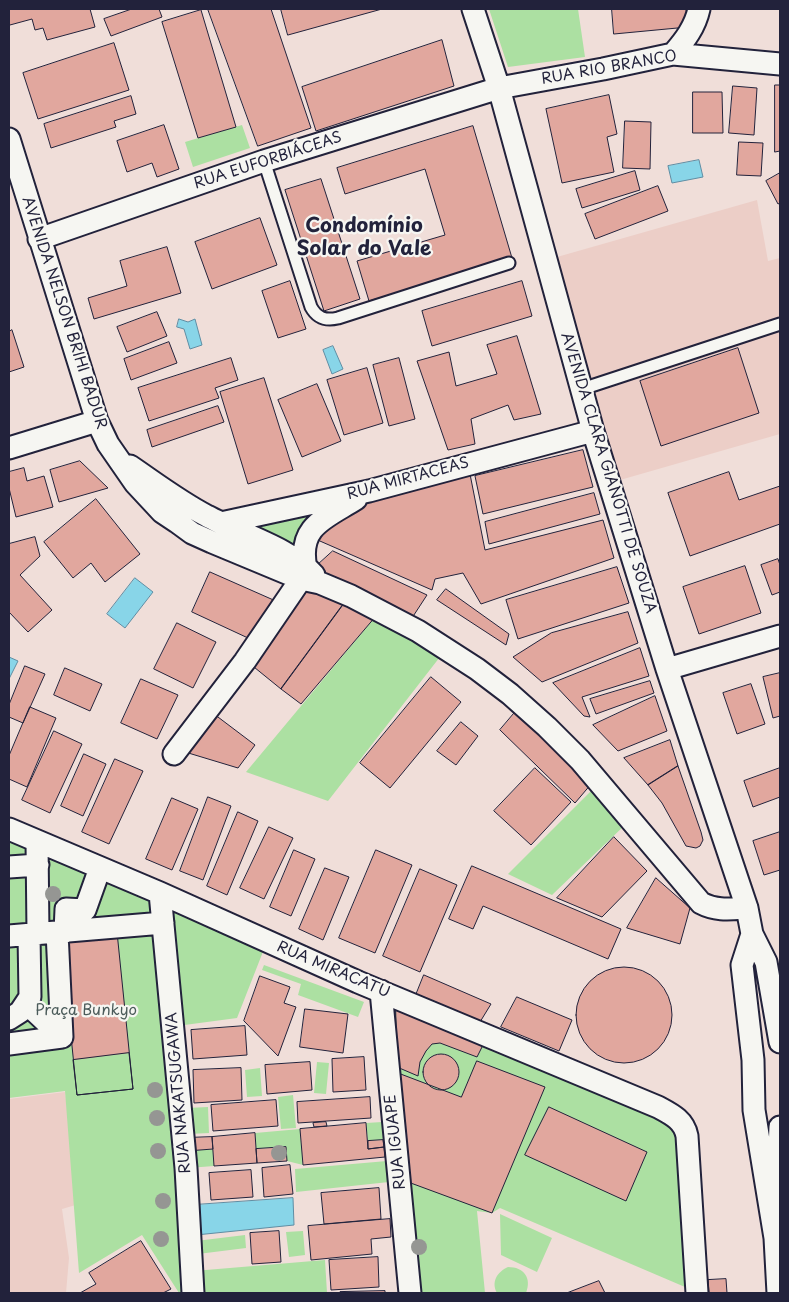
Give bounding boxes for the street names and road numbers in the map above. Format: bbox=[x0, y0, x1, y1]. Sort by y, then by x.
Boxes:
street label: RUA RIO BRANCO bbox=[540, 47, 678, 89]
street label: RUA EUFORBIÁCEAS bbox=[192, 129, 344, 193]
street label: AVENIDA NELSON BRIHI BADUR bbox=[18, 194, 110, 432]
street label: AVENIDA CLARA GIANOTTI DE SOUZA bbox=[557, 330, 659, 616]
street label: RUA MIRTACEAS bbox=[345, 454, 471, 504]
street label: RUA MIRACATU bbox=[274, 938, 392, 1002]
street label: RUA NAKATSUGAWA bbox=[163, 1012, 195, 1174]
street label: RUA IGUAPE bbox=[382, 1093, 410, 1191]

